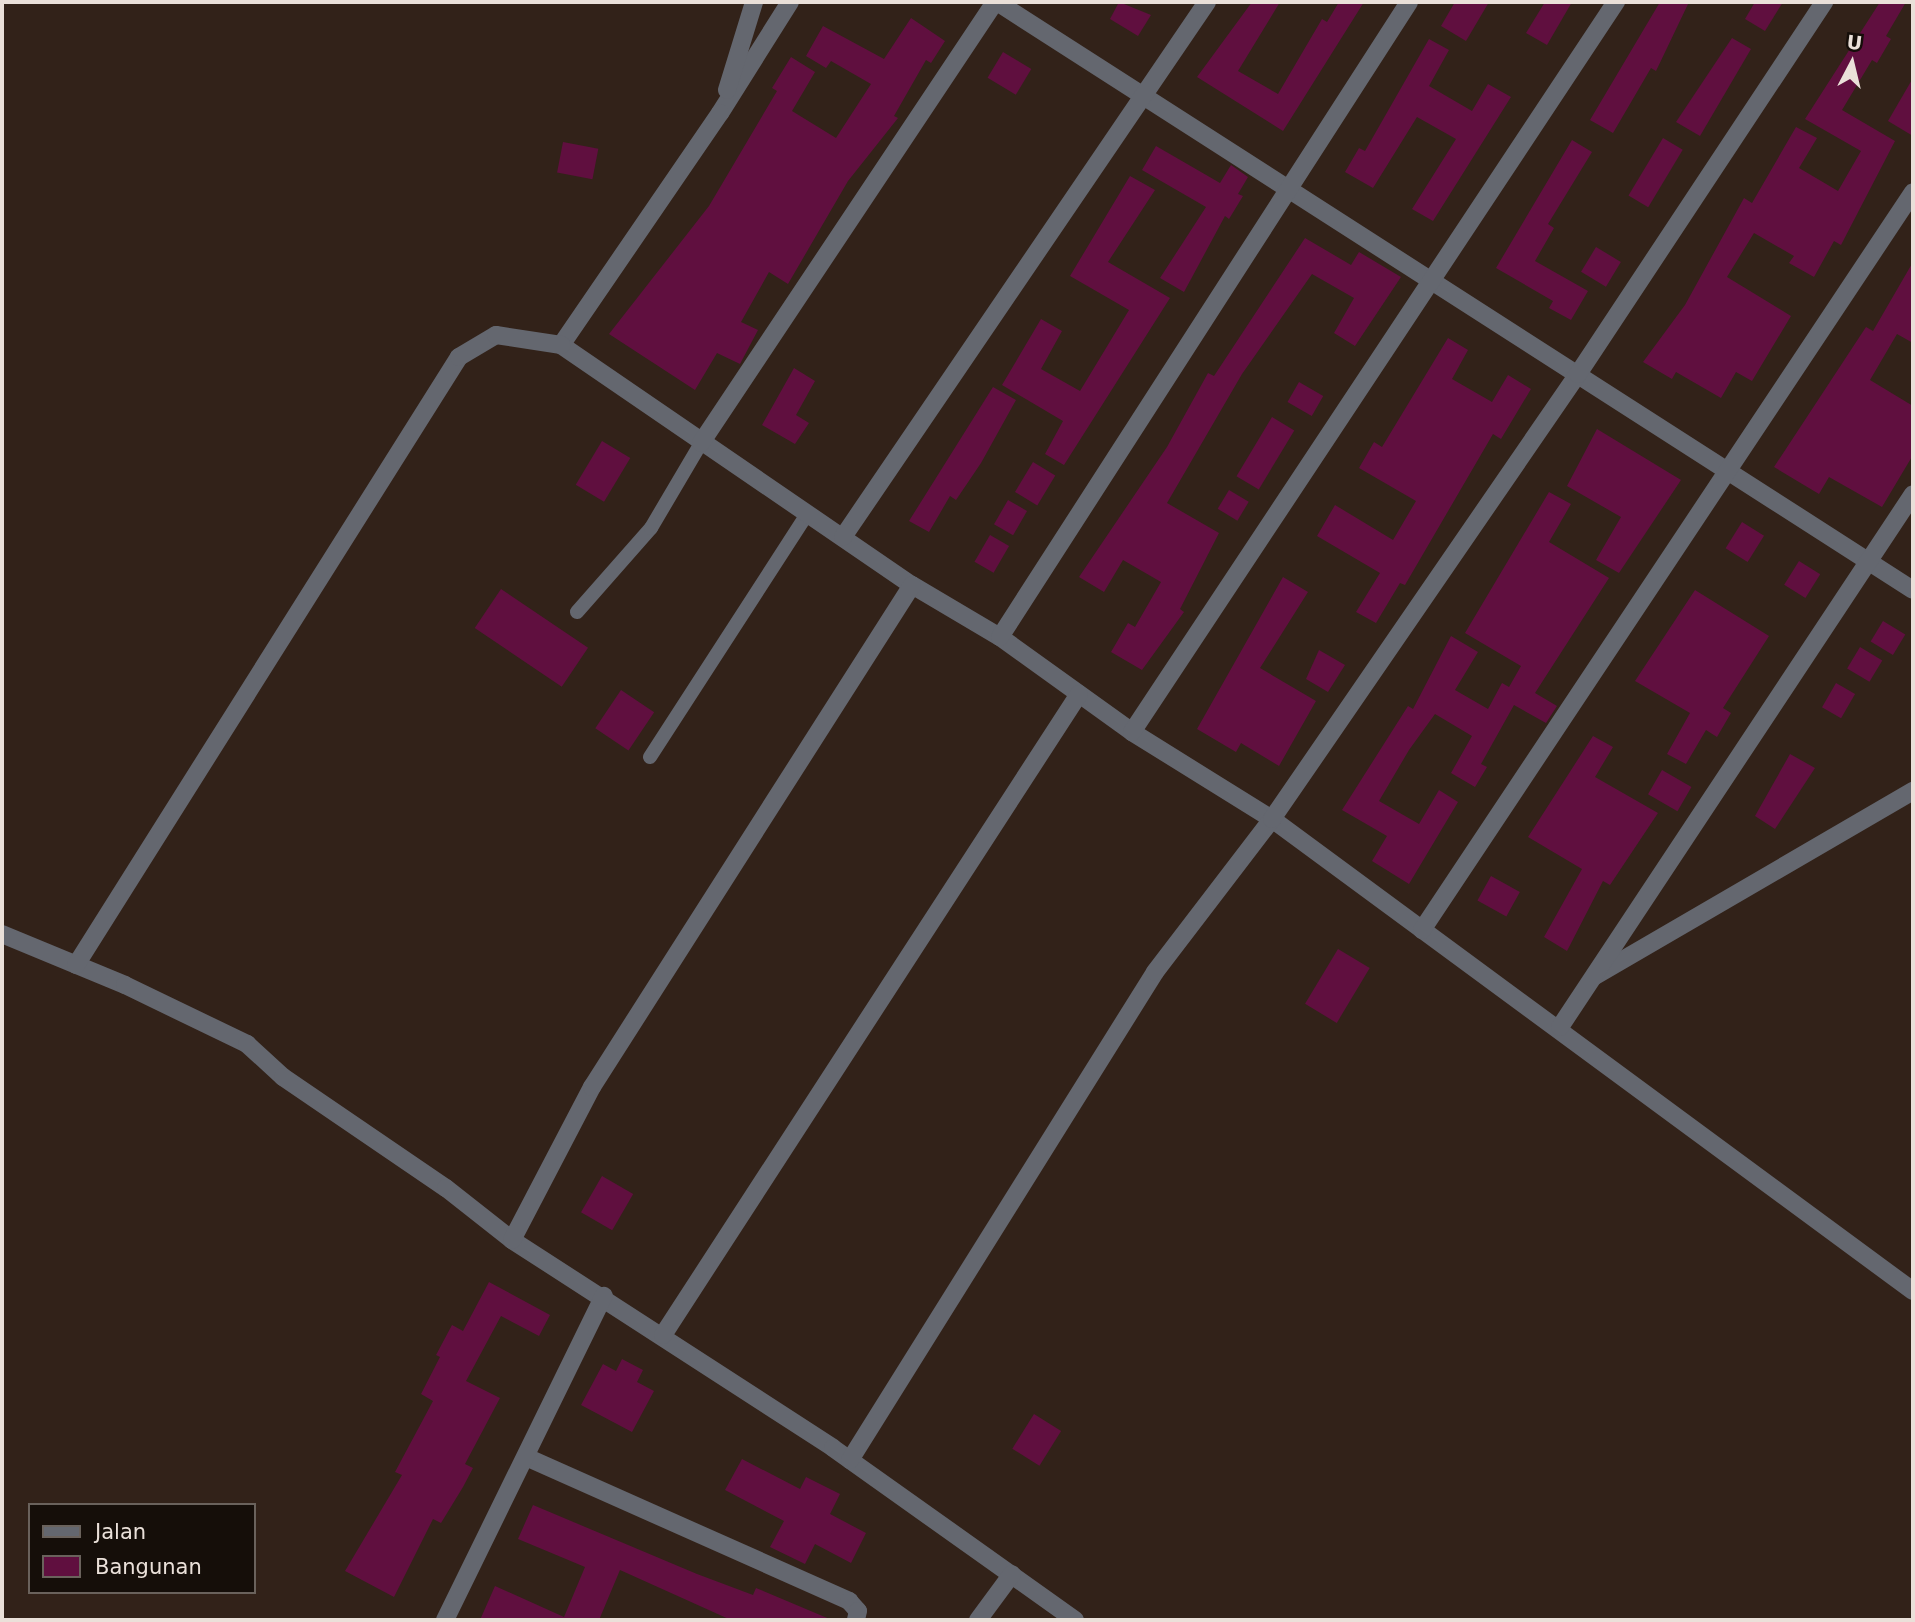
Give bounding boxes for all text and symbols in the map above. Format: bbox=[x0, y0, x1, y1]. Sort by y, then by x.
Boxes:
north arrow bbox=[1817, 28, 1887, 98]
text: U bbox=[1846, 30, 1864, 54]
legend bbox=[28, 1503, 256, 1594]
text: Jalan bbox=[95, 1520, 146, 1544]
text: Bangunan bbox=[95, 1555, 202, 1579]

